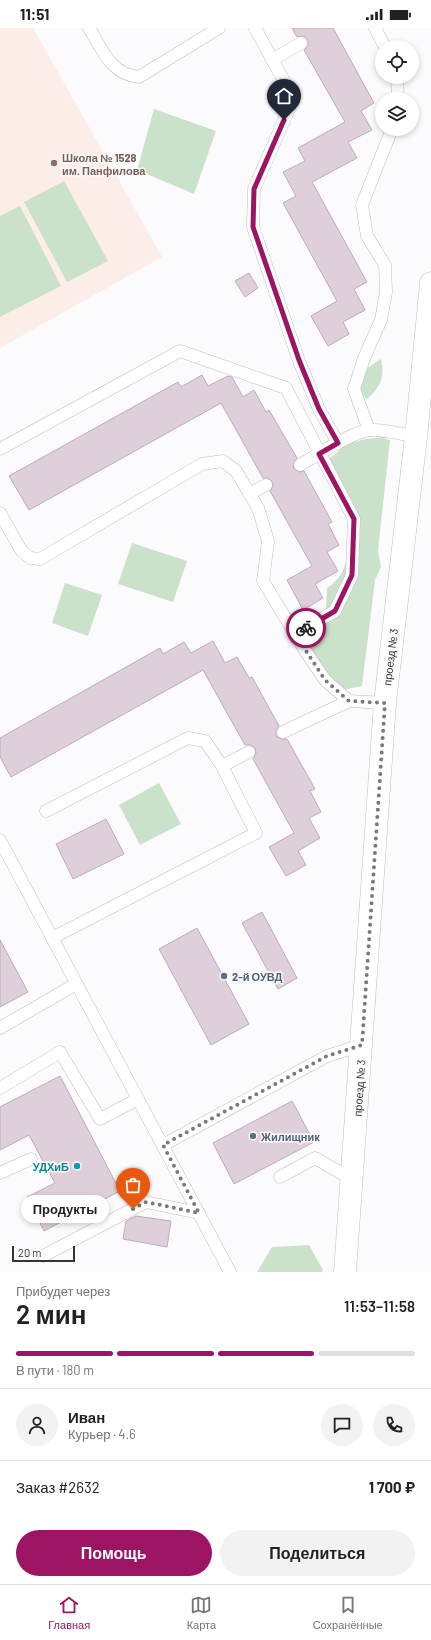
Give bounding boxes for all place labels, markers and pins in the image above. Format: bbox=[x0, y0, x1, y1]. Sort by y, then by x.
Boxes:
pin bbox=[267, 79, 301, 120]
place label: Школа № 1528 им. Панфилова bbox=[62, 151, 146, 177]
marker: Школа № 1528 им. Панфилова bbox=[49, 158, 59, 168]
place label: 2-й ОУВД bbox=[232, 970, 283, 983]
marker: 2-й ОУВД bbox=[219, 971, 229, 981]
place label: Жилищник bbox=[260, 1130, 320, 1143]
marker: Жилищник bbox=[248, 1131, 258, 1141]
place label: УДХиБ bbox=[33, 1160, 69, 1173]
marker: УДХиБ bbox=[72, 1161, 82, 1171]
pin bbox=[116, 1168, 150, 1209]
callout: Продукты bbox=[21, 1195, 109, 1223]

